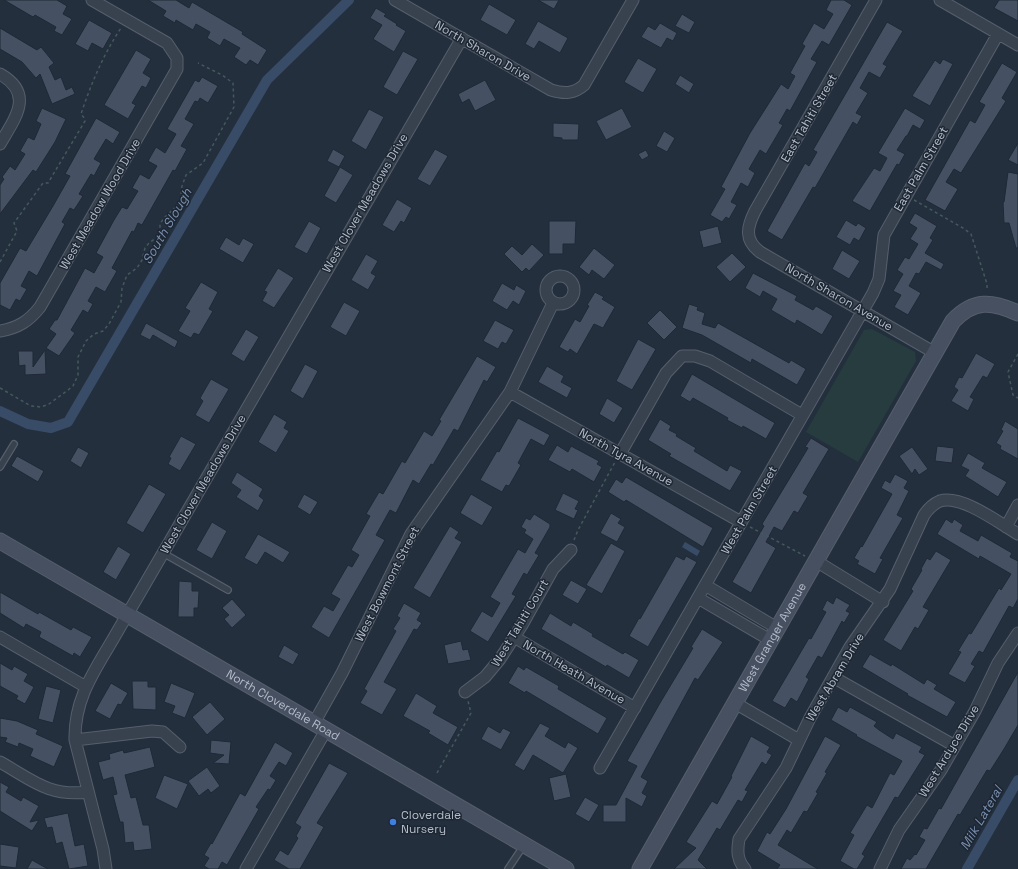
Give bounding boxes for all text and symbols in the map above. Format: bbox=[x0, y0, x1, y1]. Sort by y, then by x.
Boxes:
street label: North Sharon Drive bbox=[432, 17, 534, 85]
street label: East Tahiti Street bbox=[777, 71, 841, 165]
street label: East Palm Street bbox=[890, 124, 952, 214]
street label: West Clover Meadows Drive bbox=[319, 131, 411, 275]
street label: West Meadow Wood Drive bbox=[56, 136, 144, 272]
water label: South Slough bbox=[138, 184, 196, 267]
street label: North Sharon Avenue bbox=[782, 260, 896, 334]
street label: West Clover Meadows Drive bbox=[157, 412, 249, 556]
street label: North Tyra Avenue bbox=[576, 424, 676, 490]
street label: West Palm Street bbox=[717, 463, 781, 557]
street label: West Bowmont Street bbox=[351, 524, 423, 644]
street label: West Tahiti Court bbox=[488, 576, 552, 670]
street label: West Granger Avenue bbox=[735, 580, 810, 695]
street label: West Abram Drive bbox=[802, 630, 868, 724]
street label: North Heath Avenue bbox=[520, 636, 628, 708]
street label: North Cloverdale Road bbox=[223, 666, 343, 744]
street label: West Ardyce Drive bbox=[915, 702, 983, 800]
water label: Milk Lateral bbox=[956, 781, 1007, 853]
place label: Cloverdale Nursery bbox=[401, 807, 461, 837]
marker: Cloverdale Nursery bbox=[388, 817, 398, 827]

